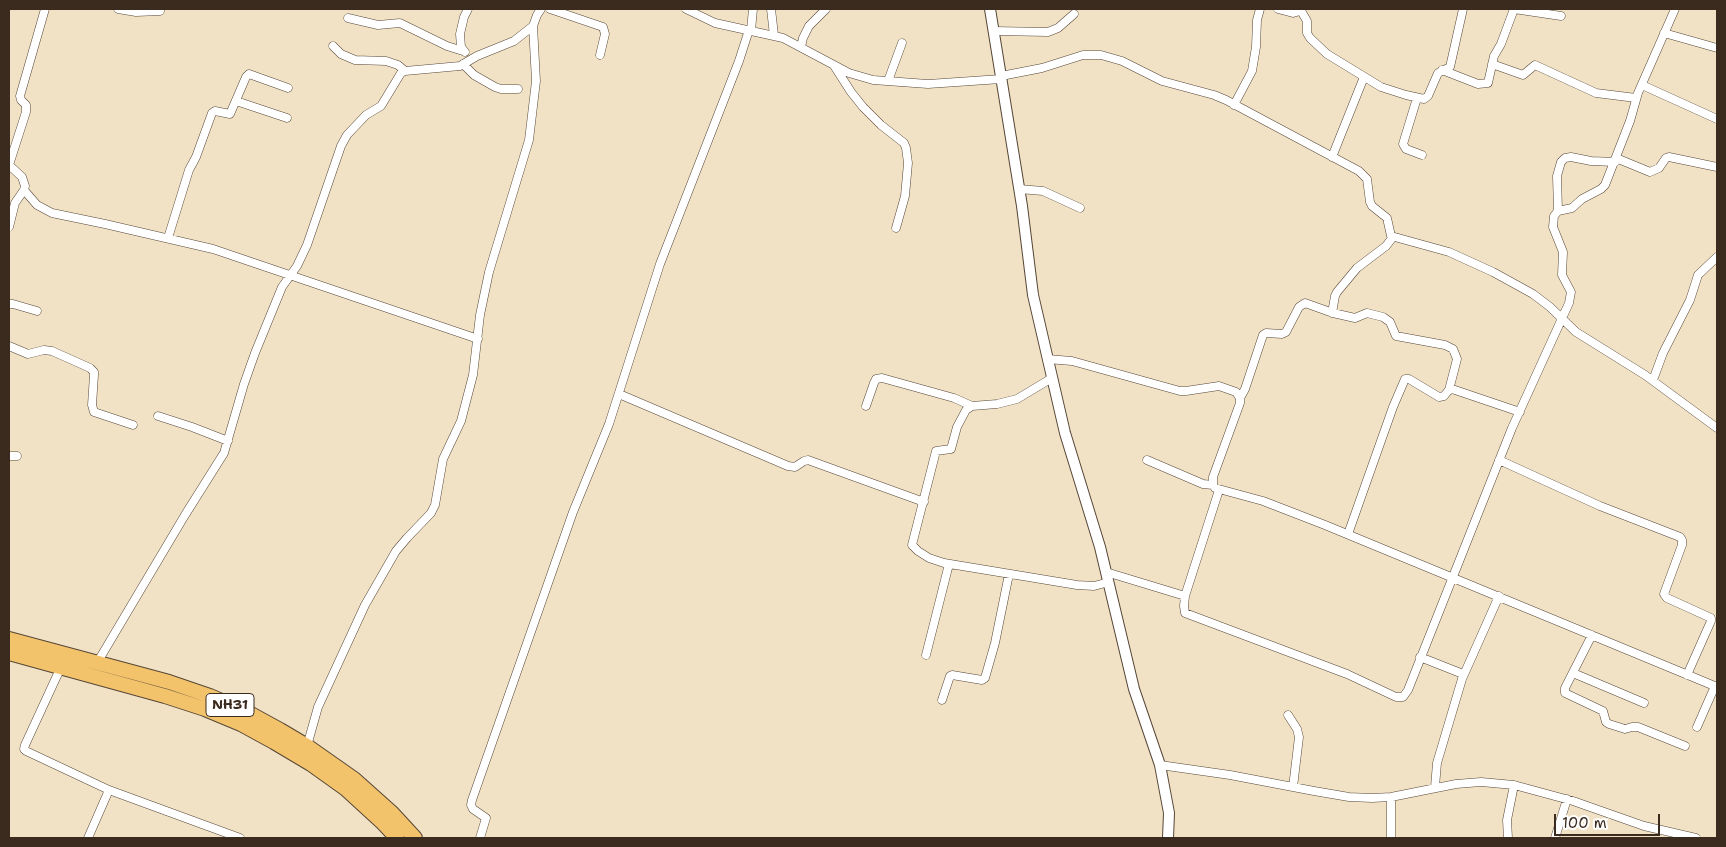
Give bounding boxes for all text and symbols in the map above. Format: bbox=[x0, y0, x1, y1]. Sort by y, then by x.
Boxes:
road number: NH31 bbox=[206, 694, 254, 716]
scale bar bbox=[1556, 804, 1662, 836]
text: 100 m bbox=[1562, 813, 1607, 833]

